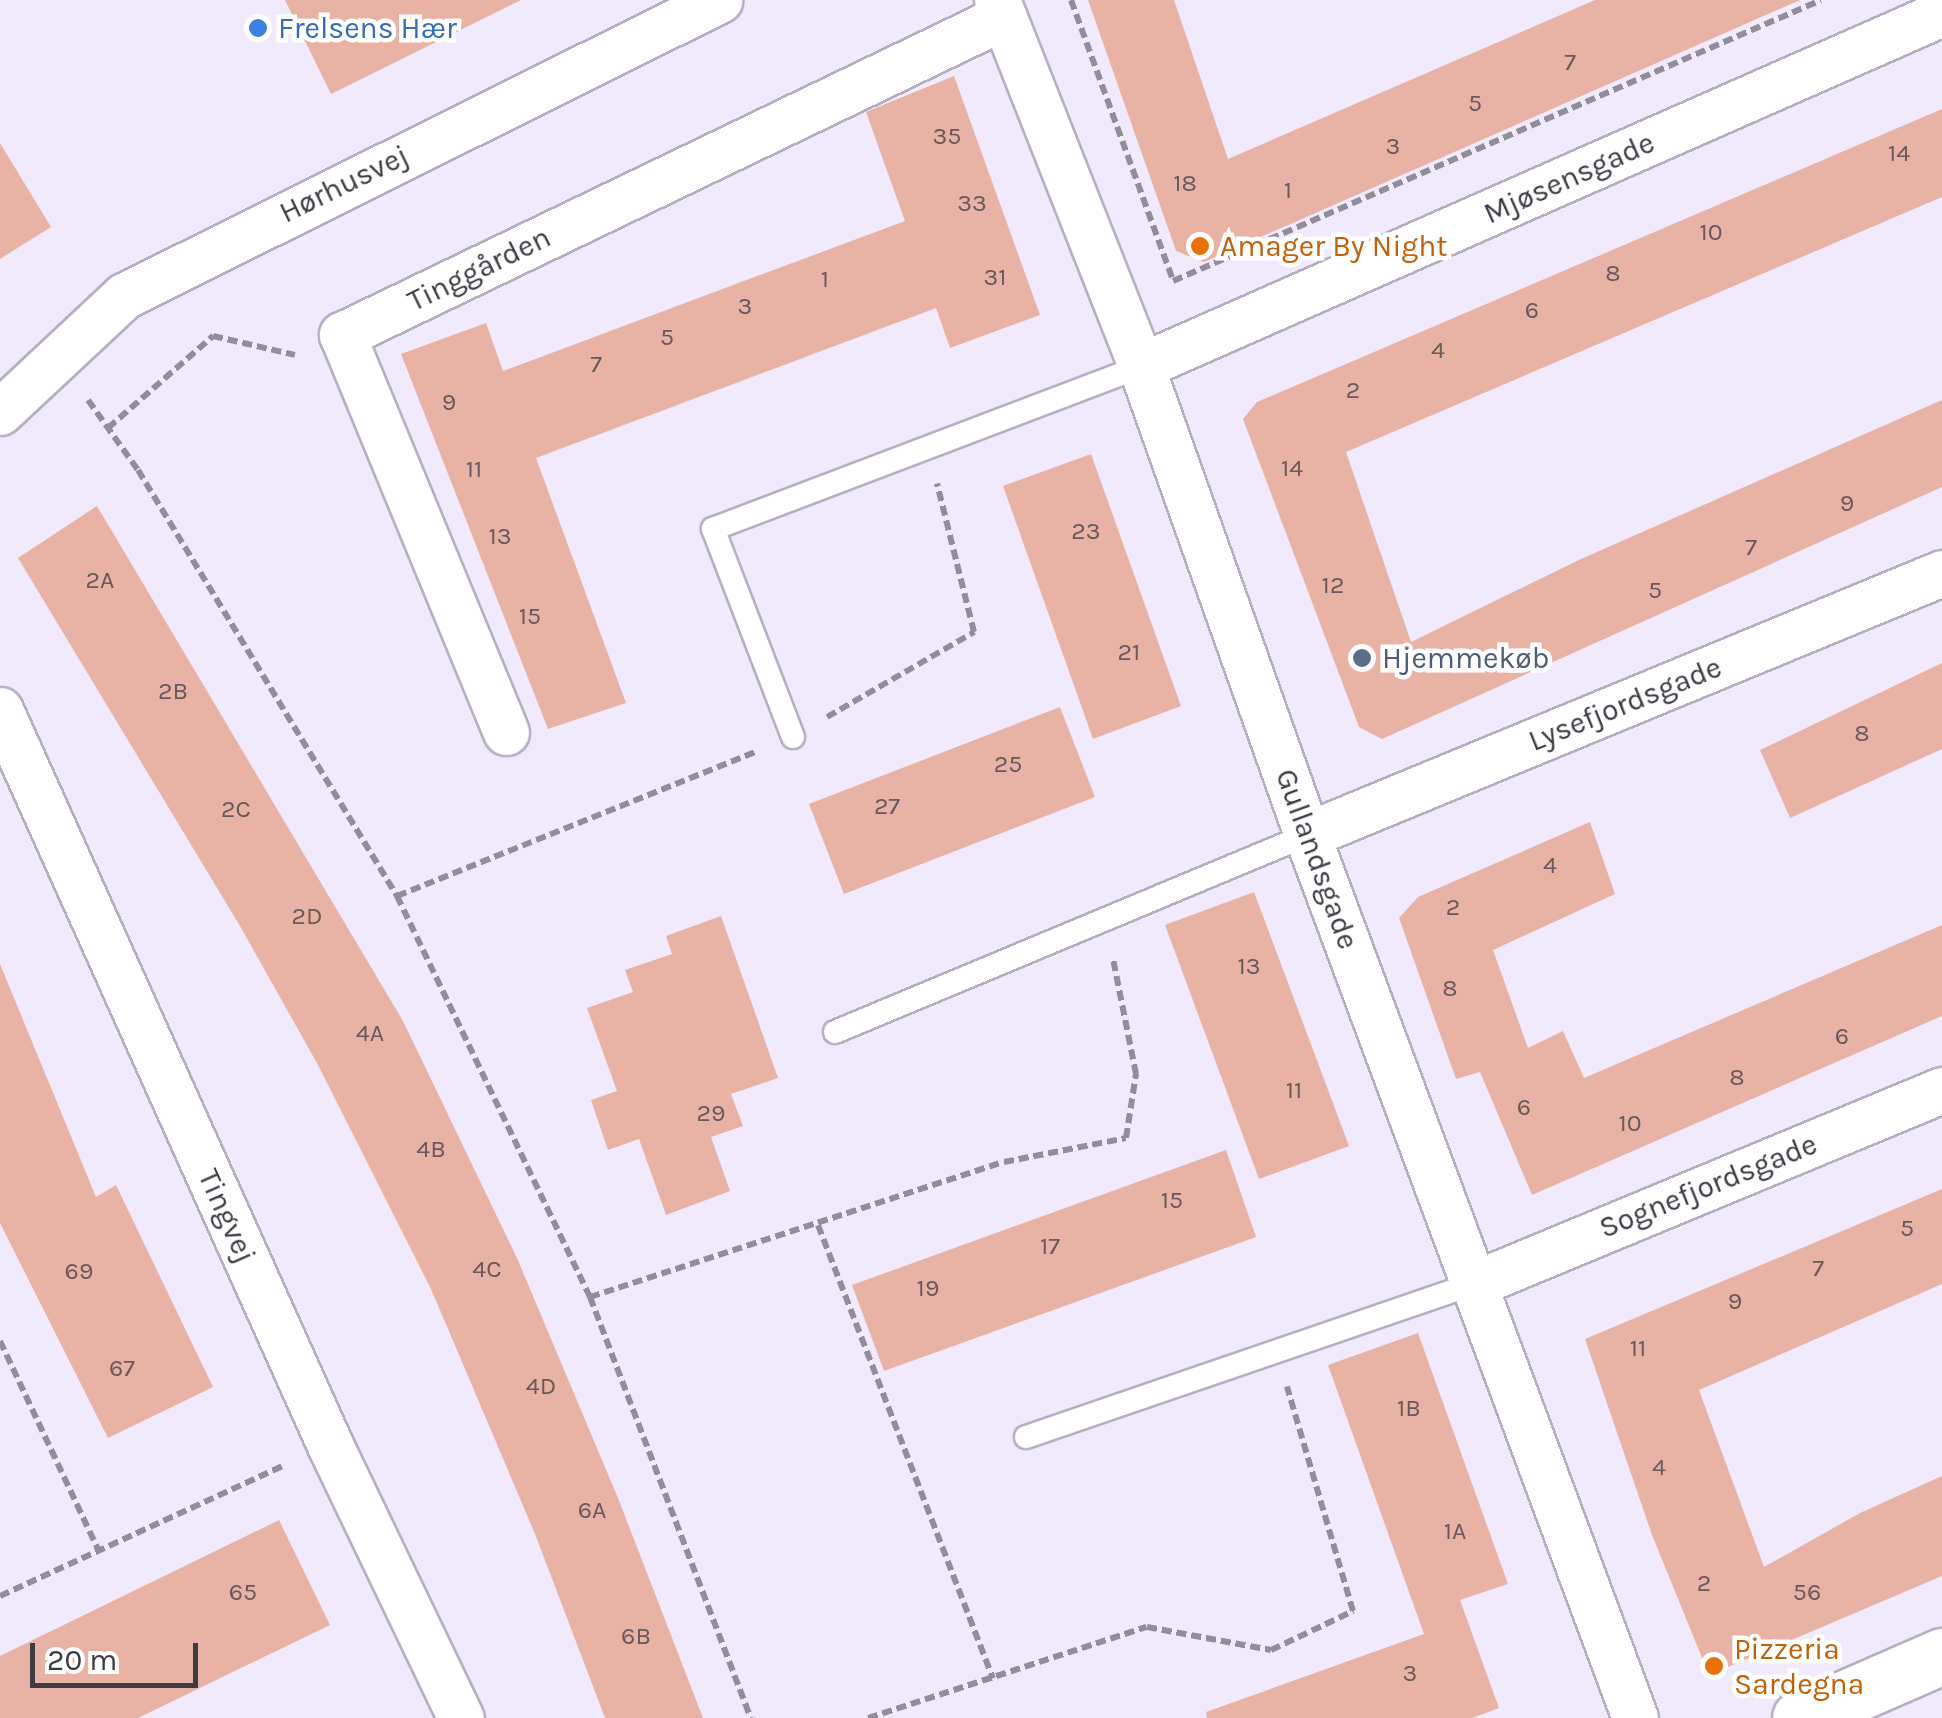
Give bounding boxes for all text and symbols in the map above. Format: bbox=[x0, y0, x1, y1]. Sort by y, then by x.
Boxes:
place label: Frelsens Hær bbox=[278, 10, 457, 46]
marker: Frelsens Hær bbox=[247, 17, 269, 39]
house number: 7 bbox=[1564, 47, 1576, 77]
house number: 5 bbox=[1468, 88, 1482, 118]
house number: 35 bbox=[933, 121, 961, 151]
street label: Mjøsensgade bbox=[1478, 124, 1660, 232]
house number: 3 bbox=[1386, 131, 1400, 161]
street label: Hørhusvej bbox=[274, 137, 414, 231]
house number: 14 bbox=[1888, 138, 1910, 168]
house number: 18 bbox=[1173, 168, 1197, 198]
house number: 1 bbox=[1284, 175, 1292, 205]
house number: 33 bbox=[957, 188, 987, 218]
house number: 10 bbox=[1699, 217, 1723, 247]
street label: Tinggården bbox=[402, 219, 556, 319]
place label: Amager By Night bbox=[1220, 228, 1448, 264]
marker: Amager By Night bbox=[1189, 235, 1211, 257]
house number: 8 bbox=[1605, 258, 1621, 288]
house number: 31 bbox=[983, 262, 1007, 292]
house number: 1 bbox=[821, 264, 829, 294]
house number: 3 bbox=[738, 291, 752, 321]
house number: 6 bbox=[1525, 295, 1539, 325]
house number: 5 bbox=[660, 322, 674, 352]
house number: 4 bbox=[1431, 335, 1445, 365]
house number: 7 bbox=[590, 349, 602, 379]
house number: 2 bbox=[1346, 375, 1360, 405]
house number: 9 bbox=[442, 387, 456, 417]
house number: 14 bbox=[1281, 453, 1303, 483]
house number: 11 bbox=[466, 454, 482, 484]
house number: 9 bbox=[1840, 488, 1854, 518]
house number: 23 bbox=[1071, 516, 1101, 546]
house number: 13 bbox=[488, 521, 512, 551]
house number: 7 bbox=[1745, 532, 1757, 562]
house number: 2A bbox=[86, 565, 114, 595]
house number: 12 bbox=[1322, 570, 1344, 600]
house number: 5 bbox=[1648, 575, 1662, 605]
house number: 15 bbox=[519, 601, 541, 631]
house number: 21 bbox=[1118, 637, 1140, 667]
place label: Hjemmekøb bbox=[1382, 640, 1549, 676]
marker: Hjemmekøb bbox=[1351, 647, 1373, 669]
street label: Lysefjordsgade bbox=[1523, 649, 1727, 759]
house number: 2B bbox=[158, 676, 188, 706]
house number: 8 bbox=[1854, 718, 1870, 748]
house number: 25 bbox=[994, 749, 1022, 779]
street label: Gullandsgade bbox=[1268, 764, 1366, 954]
house number: 27 bbox=[874, 791, 900, 821]
house number: 2C bbox=[221, 794, 251, 824]
house number: 4 bbox=[1543, 850, 1557, 880]
house number: 2 bbox=[1446, 892, 1460, 922]
house number: 2D bbox=[292, 901, 322, 931]
house number: 13 bbox=[1237, 951, 1261, 981]
house number: 8 bbox=[1442, 973, 1458, 1003]
house number: 4A bbox=[356, 1018, 384, 1048]
house number: 6 bbox=[1835, 1021, 1849, 1051]
house number: 8 bbox=[1729, 1062, 1745, 1092]
house number: 11 bbox=[1286, 1075, 1302, 1105]
house number: 6 bbox=[1517, 1092, 1531, 1122]
house number: 29 bbox=[697, 1098, 725, 1128]
house number: 10 bbox=[1618, 1108, 1642, 1138]
street label: Sognefjordsgade bbox=[1594, 1126, 1822, 1246]
house number: 4B bbox=[416, 1134, 446, 1164]
street label: Tingvej bbox=[190, 1164, 264, 1268]
house number: 15 bbox=[1161, 1185, 1183, 1215]
house number: 5 bbox=[1900, 1213, 1914, 1243]
house number: 17 bbox=[1040, 1231, 1060, 1261]
house number: 7 bbox=[1812, 1253, 1824, 1283]
house number: 4C bbox=[472, 1254, 502, 1284]
house number: 69 bbox=[65, 1256, 93, 1286]
house number: 19 bbox=[917, 1273, 939, 1303]
house number: 9 bbox=[1728, 1286, 1742, 1316]
house number: 11 bbox=[1630, 1333, 1646, 1363]
house number: 67 bbox=[109, 1353, 135, 1383]
house number: 4D bbox=[526, 1371, 556, 1401]
house number: 1B bbox=[1397, 1393, 1421, 1423]
house number: 4 bbox=[1652, 1452, 1666, 1482]
house number: 6A bbox=[578, 1495, 606, 1525]
house number: 1A bbox=[1444, 1516, 1466, 1546]
house number: 2 bbox=[1697, 1568, 1711, 1598]
house number: 65 bbox=[229, 1577, 257, 1607]
house number: 56 bbox=[1793, 1577, 1821, 1607]
house number: 6B bbox=[621, 1621, 651, 1651]
scale bar bbox=[35, 1623, 202, 1685]
place label: Pizzeria Sardegna bbox=[1734, 1631, 1864, 1702]
text: 20 m bbox=[47, 1642, 117, 1678]
marker: Pizzeria Sardegna bbox=[1703, 1655, 1725, 1677]
house number: 3 bbox=[1403, 1658, 1417, 1688]

